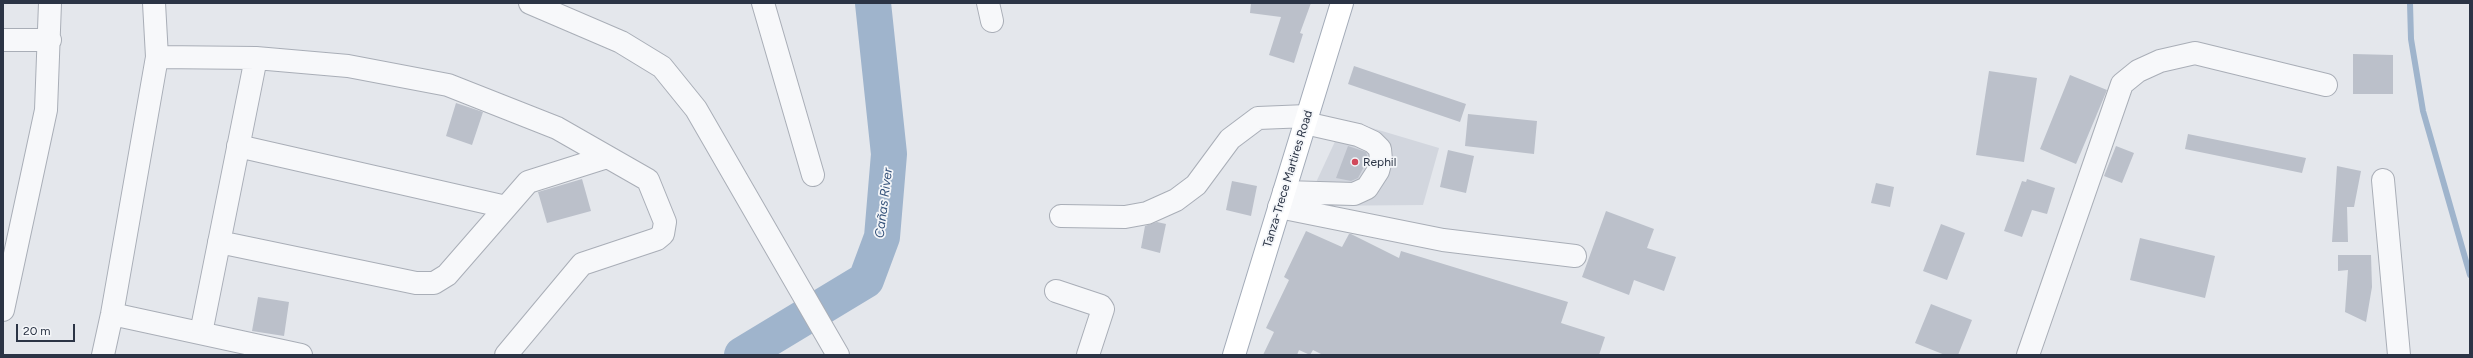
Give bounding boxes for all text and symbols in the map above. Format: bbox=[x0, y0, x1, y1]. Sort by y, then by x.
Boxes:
street label: Tanza-Trece Martires Road bbox=[1260, 109, 1316, 249]
place label: Rephil bbox=[1363, 155, 1396, 169]
marker: Rephil bbox=[1350, 157, 1360, 167]
water label: Cañas River bbox=[872, 167, 896, 239]
scale bar bbox=[18, 316, 77, 342]
text: 20 m bbox=[23, 324, 51, 338]

